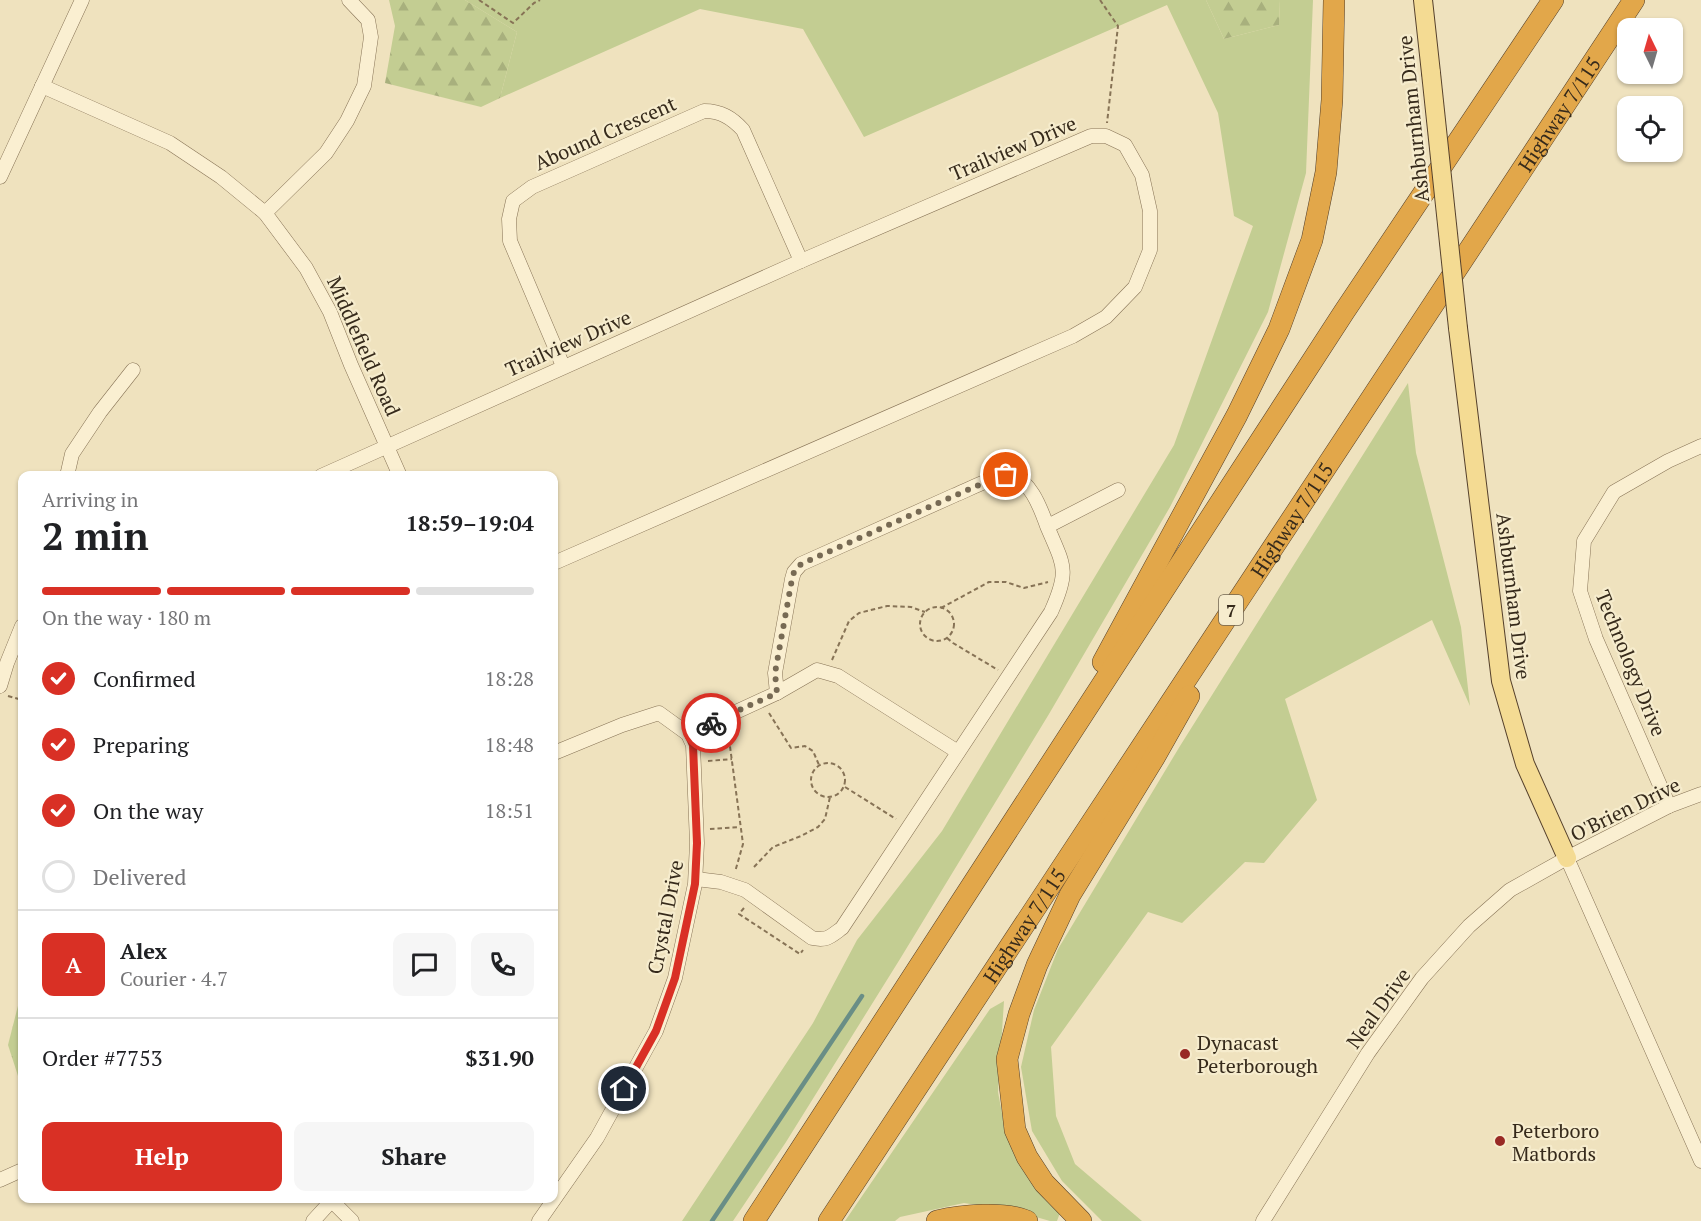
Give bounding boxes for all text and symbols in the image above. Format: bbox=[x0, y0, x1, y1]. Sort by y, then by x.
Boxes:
north arrow bbox=[1617, 18, 1683, 84]
map controls bbox=[1617, 18, 1683, 162]
street label: Ashburnham Drive bbox=[1391, 34, 1435, 204]
street label: Highway 7/115 bbox=[1511, 51, 1607, 177]
street label: Abound Crescent bbox=[530, 89, 681, 176]
button: locate bbox=[1617, 96, 1683, 162]
street label: Trailview Drive bbox=[946, 109, 1080, 187]
street label: Middlefield Road bbox=[321, 272, 407, 420]
street label: Trailview Drive bbox=[501, 303, 635, 383]
pin bbox=[980, 449, 1031, 500]
street label: Highway 7/115 bbox=[1244, 457, 1339, 582]
icon: bag bbox=[989, 458, 1022, 491]
text: Arriving in bbox=[42, 486, 138, 513]
text: 18:59–19:04 bbox=[406, 508, 534, 537]
text: 2 min bbox=[42, 509, 149, 561]
street label: Ashburnham Drive bbox=[1490, 511, 1538, 681]
street label: Technology Drive bbox=[1589, 586, 1673, 740]
road number: 7 bbox=[1219, 595, 1243, 625]
text: On the way · 180 m bbox=[42, 604, 211, 631]
icon: check bbox=[42, 662, 75, 695]
text: Confirmed bbox=[93, 664, 196, 693]
text: 18:28 bbox=[485, 665, 534, 692]
courier bbox=[681, 693, 741, 753]
icon: bike bbox=[695, 707, 728, 740]
icon: check bbox=[42, 728, 75, 761]
text: Preparing bbox=[93, 730, 189, 759]
text: 18:48 bbox=[485, 731, 534, 758]
street label: O'Brien Drive bbox=[1565, 771, 1685, 847]
icon: check bbox=[42, 794, 75, 827]
text: On the way bbox=[93, 796, 203, 825]
text: 18:51 bbox=[485, 797, 534, 824]
street label: Crystal Drive bbox=[641, 858, 689, 976]
text: Delivered bbox=[93, 862, 186, 891]
street label: Highway 7/115 bbox=[976, 863, 1071, 988]
button: chat bbox=[393, 933, 456, 996]
button: phone bbox=[471, 933, 534, 996]
text: Alex bbox=[120, 936, 167, 965]
text: A bbox=[65, 950, 82, 979]
street label: Neal Drive bbox=[1340, 962, 1416, 1054]
text: Courier · 4.7 bbox=[120, 965, 228, 992]
place label: Dynacast Peterborough bbox=[1197, 1029, 1318, 1079]
text: Order #7753 bbox=[42, 1043, 162, 1072]
text: $31.90 bbox=[465, 1043, 534, 1072]
marker: Dynacast Peterborough bbox=[1178, 1047, 1192, 1061]
pin bbox=[598, 1063, 649, 1114]
icon: home bbox=[607, 1072, 640, 1105]
place label: Peterboro Matbords bbox=[1512, 1117, 1599, 1167]
button: Help bbox=[42, 1122, 282, 1191]
button: Share bbox=[294, 1122, 534, 1191]
marker: Peterboro Matbords bbox=[1493, 1134, 1507, 1148]

